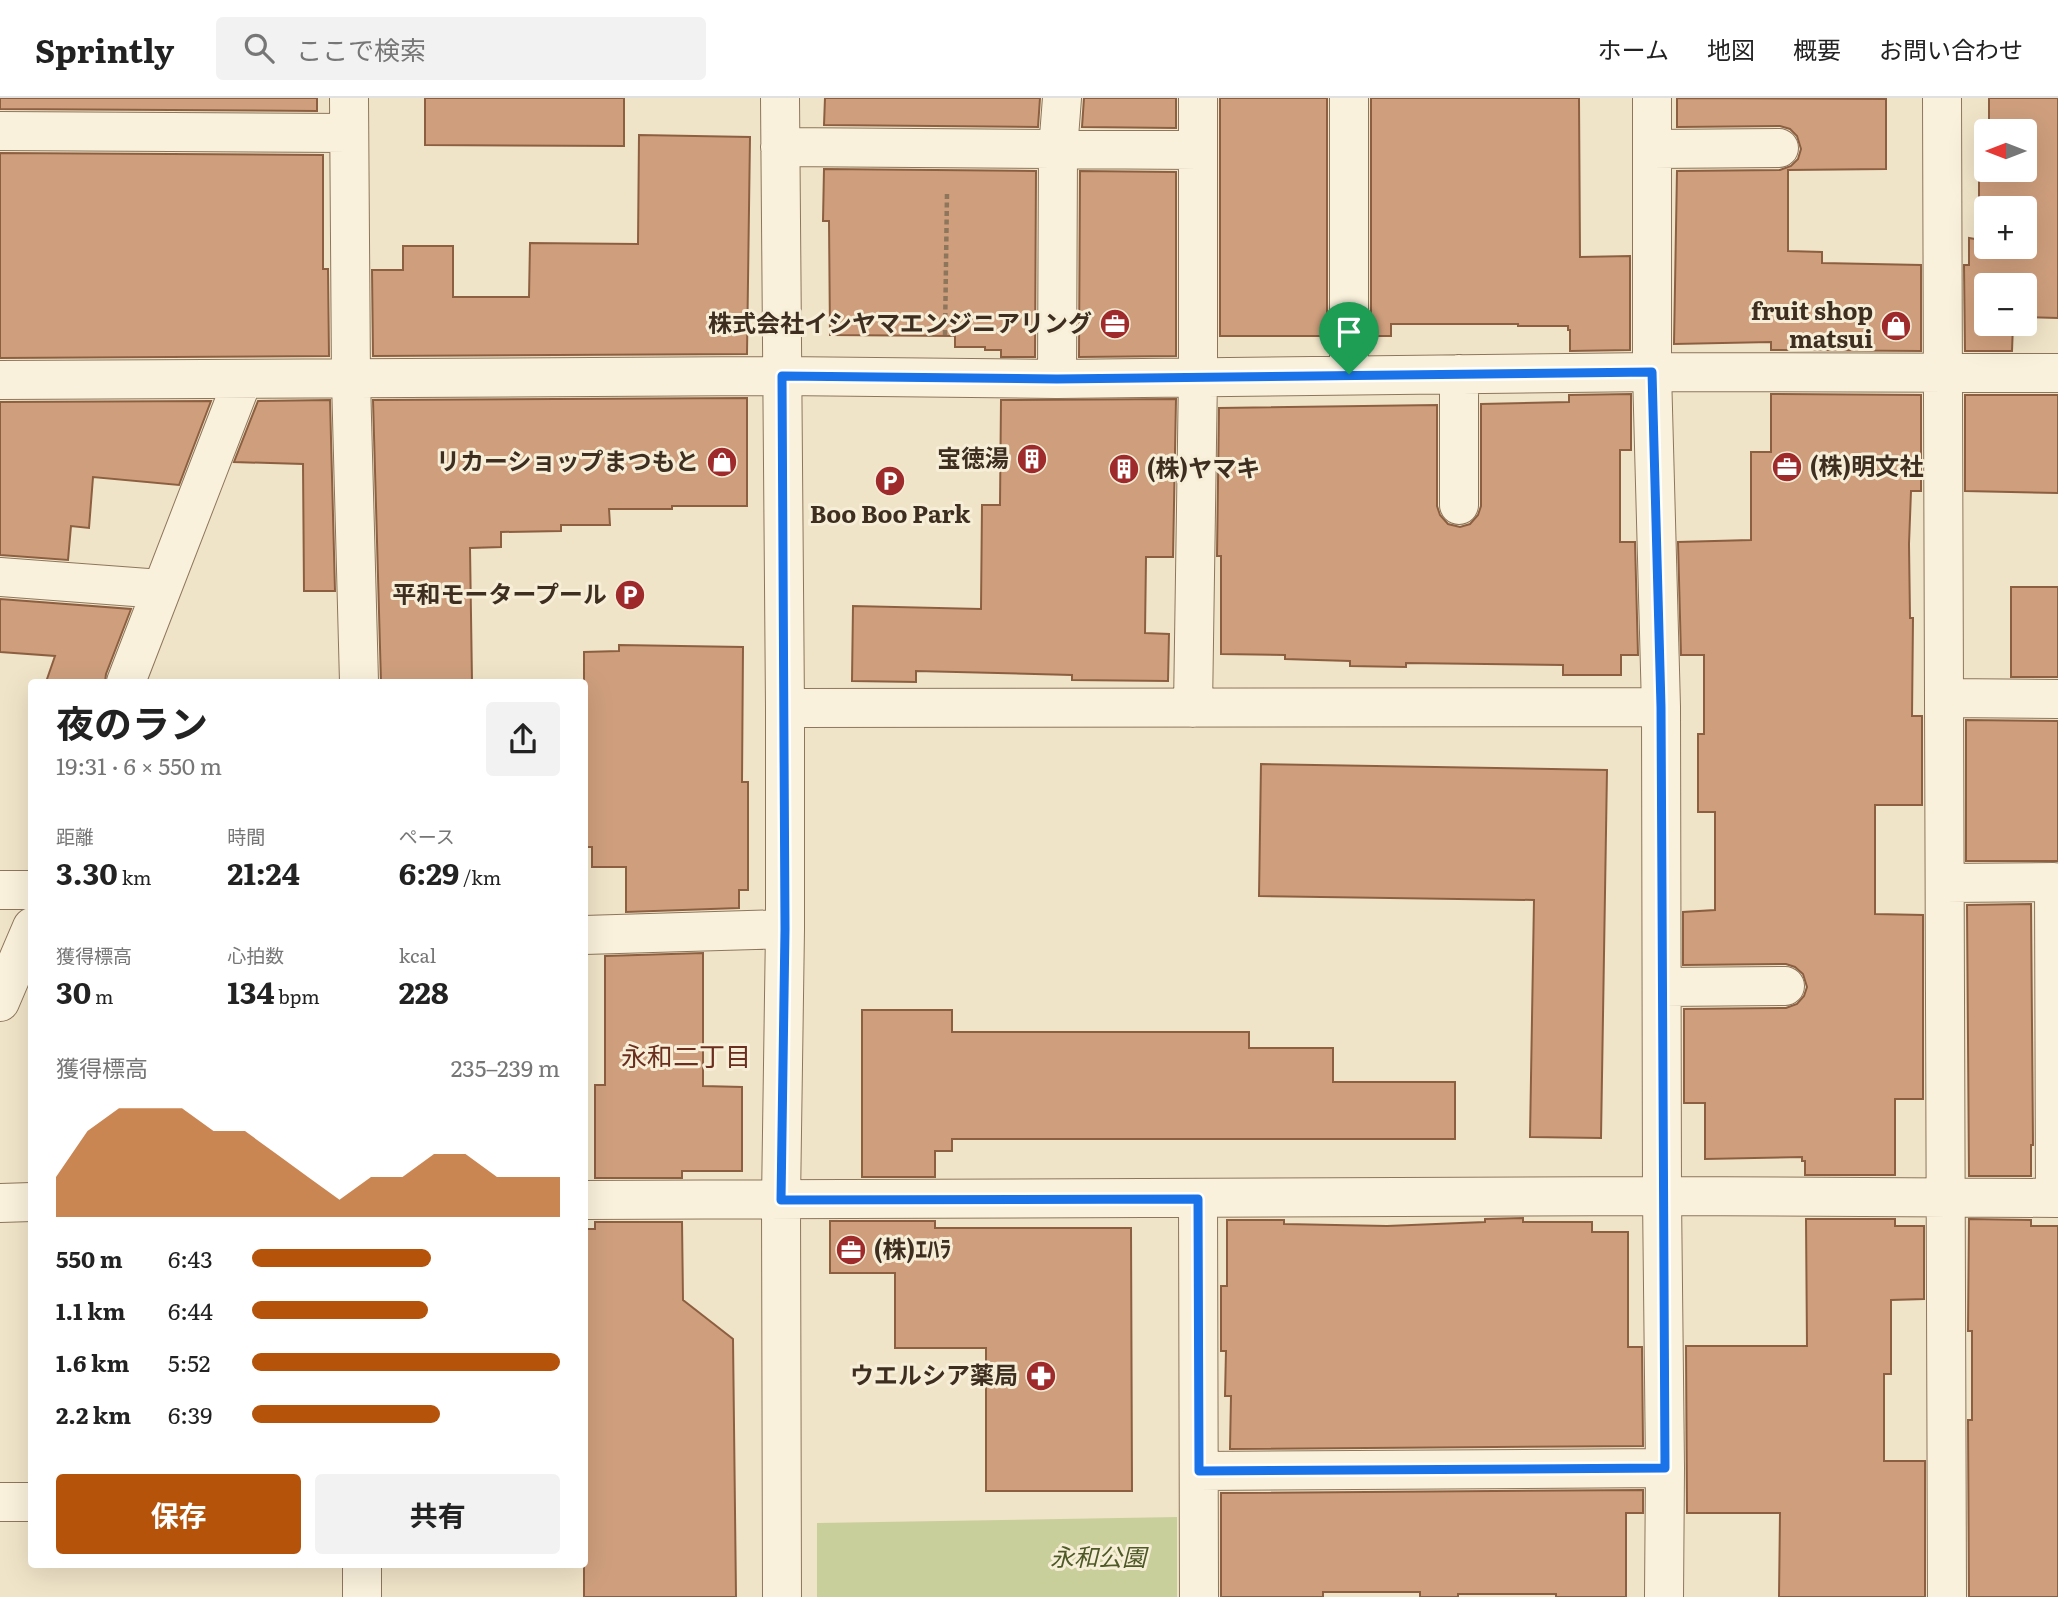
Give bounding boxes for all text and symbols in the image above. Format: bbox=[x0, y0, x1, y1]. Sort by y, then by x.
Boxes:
search box bbox=[216, 17, 706, 80]
text: Sprintly bbox=[35, 24, 174, 73]
icon: search bbox=[240, 29, 278, 67]
text: ここで検索 bbox=[296, 29, 426, 68]
text: ホーム bbox=[1598, 31, 1669, 66]
text: 地図 bbox=[1707, 31, 1755, 66]
text: 概要 bbox=[1793, 31, 1841, 66]
text: お問い合わせ bbox=[1879, 31, 2023, 66]
north arrow bbox=[1974, 119, 2037, 182]
map controls bbox=[1974, 119, 2037, 336]
button: + bbox=[1974, 196, 2037, 259]
button: − bbox=[1974, 273, 2037, 336]
place label: fruit shop matsui bbox=[1751, 292, 1873, 355]
pin bbox=[1319, 302, 1379, 374]
place label: 株式会社イシヤマエンジニアリング bbox=[708, 304, 1092, 339]
office icon: 株式会社イシヤマエンジニアリング bbox=[1098, 307, 1132, 341]
shop icon: fruit shop matsui bbox=[1879, 309, 1913, 343]
icon: arrive bbox=[1330, 313, 1368, 351]
place label: 宝徳湯 bbox=[937, 439, 1009, 474]
place label: リカーショップまつもと bbox=[436, 442, 699, 477]
building icon: 宝徳湯 bbox=[1015, 442, 1049, 476]
shop icon: リカーショップまつもと bbox=[705, 445, 739, 479]
place label: (株)明文社 bbox=[1810, 447, 1923, 482]
place label: (株)ヤマキ bbox=[1147, 449, 1260, 484]
office icon: (株)明文社 bbox=[1770, 450, 1804, 484]
building icon: (株)ヤマキ bbox=[1107, 452, 1141, 486]
parking icon: Boo Boo Park bbox=[873, 464, 907, 498]
place label: Boo Boo Park bbox=[810, 495, 971, 530]
place label: 平和モータープール bbox=[392, 575, 607, 610]
parking icon: 平和モータープール bbox=[613, 578, 647, 612]
text: 夜のラン bbox=[56, 693, 208, 750]
button: share bbox=[486, 702, 560, 776]
text: 19:31 · 6 × 550 m bbox=[56, 748, 222, 782]
text: 距離 bbox=[56, 822, 94, 850]
text: 時間 bbox=[227, 822, 265, 850]
text: ペース bbox=[399, 822, 455, 850]
text: 3.30 bbox=[56, 850, 118, 894]
text: 21:24 bbox=[227, 850, 300, 894]
text: 6:29 bbox=[399, 850, 459, 894]
text: km bbox=[118, 863, 152, 891]
text: /km bbox=[459, 863, 501, 891]
text: 獲得標高 bbox=[56, 941, 132, 969]
text: 心拍数 bbox=[227, 941, 284, 969]
text: kcal bbox=[399, 941, 436, 969]
text: 30 bbox=[56, 969, 91, 1013]
text: 134 bbox=[227, 969, 275, 1013]
text: 228 bbox=[399, 969, 449, 1013]
text: m bbox=[91, 982, 113, 1010]
text: bpm bbox=[275, 982, 320, 1010]
district label: 永和二丁目 bbox=[621, 1035, 751, 1074]
text: 獲得標高 bbox=[56, 1050, 148, 1084]
text: 235–239 m bbox=[451, 1050, 560, 1084]
place label: (株)ｴﾊﾗ bbox=[874, 1230, 951, 1265]
office icon: (株)ｴﾊﾗ bbox=[834, 1233, 868, 1267]
text: 550 m bbox=[56, 1241, 123, 1275]
text: 6:43 bbox=[168, 1241, 213, 1275]
text: 1.1 km bbox=[56, 1293, 126, 1327]
text: 6:44 bbox=[168, 1293, 213, 1327]
text: 1.6 km bbox=[56, 1345, 129, 1379]
text: 5:52 bbox=[168, 1345, 210, 1379]
place label: ウエルシア薬局 bbox=[850, 1356, 1018, 1391]
pharmacy icon: ウエルシア薬局 bbox=[1024, 1359, 1058, 1393]
text: 2.2 km bbox=[56, 1397, 131, 1431]
text: 6:39 bbox=[168, 1397, 212, 1431]
button: 保存 bbox=[56, 1474, 301, 1554]
button: 共有 bbox=[315, 1474, 560, 1554]
park label: 永和公園 bbox=[1050, 1538, 1149, 1573]

